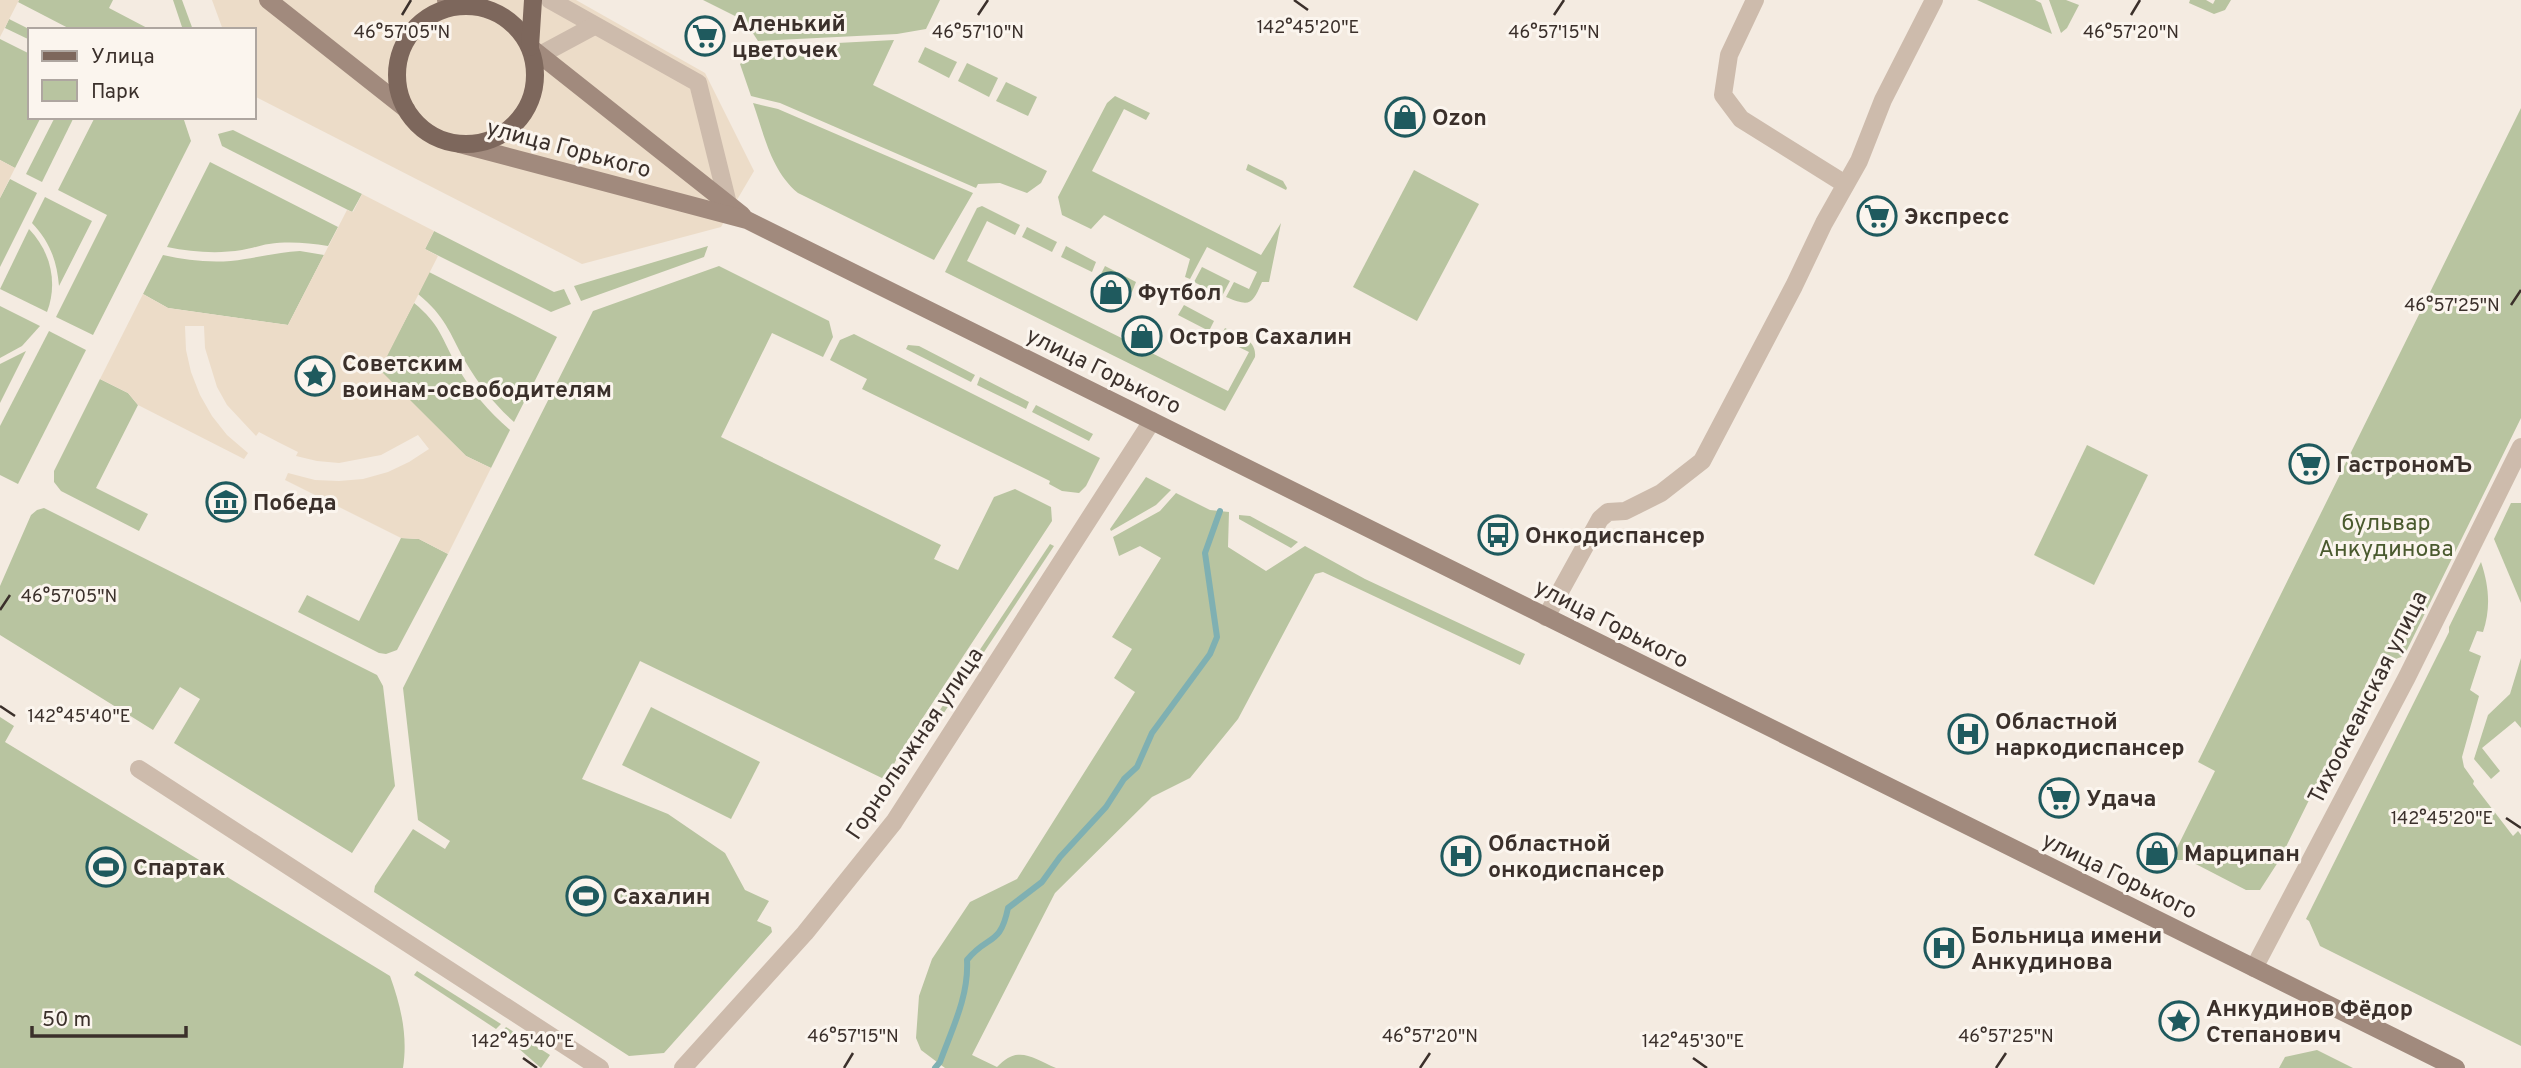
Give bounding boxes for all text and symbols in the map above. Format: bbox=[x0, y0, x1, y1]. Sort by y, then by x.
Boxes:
place label: Аленький цветочек bbox=[732, 11, 846, 66]
supermarket icon: Аленький цветочек bbox=[684, 15, 726, 57]
text: 142°45'20"E bbox=[1257, 17, 1359, 40]
text: 46°57'05"N bbox=[354, 22, 450, 45]
text: 46°57'10"N bbox=[932, 22, 1024, 45]
text: 46°57'15"N bbox=[1508, 22, 1600, 45]
text: 46°57'20"N bbox=[2083, 22, 2179, 45]
legend bbox=[28, 28, 256, 119]
text: Улица bbox=[91, 44, 155, 71]
text: Парк bbox=[91, 79, 140, 106]
shop icon: Ozon bbox=[1384, 96, 1426, 138]
place label: Ozon bbox=[1432, 105, 1487, 134]
street label: улица Горького bbox=[483, 115, 654, 186]
supermarket icon: Экспресс bbox=[1856, 195, 1898, 237]
place label: Экспресс bbox=[1904, 204, 2010, 233]
shop icon: Футбол bbox=[1090, 271, 1132, 313]
place label: Футбол bbox=[1138, 280, 1222, 309]
text: 46°57'25"N bbox=[2404, 295, 2500, 318]
shop icon: Остров Сахалин bbox=[1121, 315, 1163, 357]
street label: улица Горького bbox=[1020, 322, 1185, 422]
place label: Остров Сахалин bbox=[1169, 324, 1352, 353]
place label: Советским воинам-освободителям bbox=[342, 351, 612, 406]
place icon: Советским воинам-освободителям bbox=[294, 355, 336, 397]
supermarket icon: ГастрономЪ bbox=[2288, 443, 2330, 485]
place label: ГастрономЪ bbox=[2336, 452, 2472, 481]
museum icon: Победа bbox=[205, 481, 247, 523]
place label: Победа bbox=[253, 490, 337, 519]
park label: бульвар Анкудинова bbox=[2318, 510, 2454, 565]
bus stop icon: Онкодиспансер bbox=[1477, 514, 1519, 556]
place label: Онкодиспансер bbox=[1525, 523, 1705, 552]
street label: улица Горького bbox=[1529, 574, 1693, 677]
text: 46°57'05"N bbox=[21, 586, 117, 609]
street label: Тихоокеанская улица bbox=[2303, 587, 2436, 810]
street label: Горнолыжная улица bbox=[841, 643, 991, 846]
text: 142°45'40"E bbox=[28, 706, 130, 729]
place label: Областной наркодиспансер bbox=[1995, 709, 2185, 764]
hospital icon: Областной наркодиспансер bbox=[1947, 713, 1989, 755]
supermarket icon: Удача bbox=[2038, 777, 2080, 819]
place label: Удача bbox=[2086, 786, 2156, 815]
text: 142°45'20"E bbox=[2391, 808, 2493, 831]
street label: улица Горького bbox=[2036, 827, 2201, 927]
place label: Областной онкодиспансер bbox=[1488, 831, 1665, 886]
shop icon: Марципан bbox=[2136, 832, 2178, 874]
hospital icon: Областной онкодиспансер bbox=[1440, 835, 1482, 877]
place label: Марципан bbox=[2184, 841, 2300, 870]
sports icon: Спартак bbox=[85, 846, 127, 888]
place label: Спартак bbox=[133, 855, 225, 884]
sports icon: Сахалин bbox=[565, 875, 607, 917]
place label: Сахалин bbox=[613, 884, 710, 913]
place label: Больница имени Анкудинова bbox=[1971, 923, 2162, 978]
hospital icon: Больница имени Анкудинова bbox=[1923, 927, 1965, 969]
scale bar bbox=[32, 995, 186, 1038]
place label: Анкудинов Фёдор Степанович bbox=[2206, 996, 2413, 1051]
place icon: Анкудинов Фёдор Степанович bbox=[2158, 1000, 2200, 1042]
text: 50 m bbox=[42, 1007, 91, 1034]
text: 46°57'15"N bbox=[807, 1026, 899, 1049]
text: 46°57'20"N bbox=[1382, 1026, 1478, 1049]
text: 46°57'25"N bbox=[1958, 1026, 2054, 1049]
text: 142°45'40"E bbox=[472, 1031, 574, 1054]
text: 142°45'30"E bbox=[1642, 1031, 1744, 1054]

